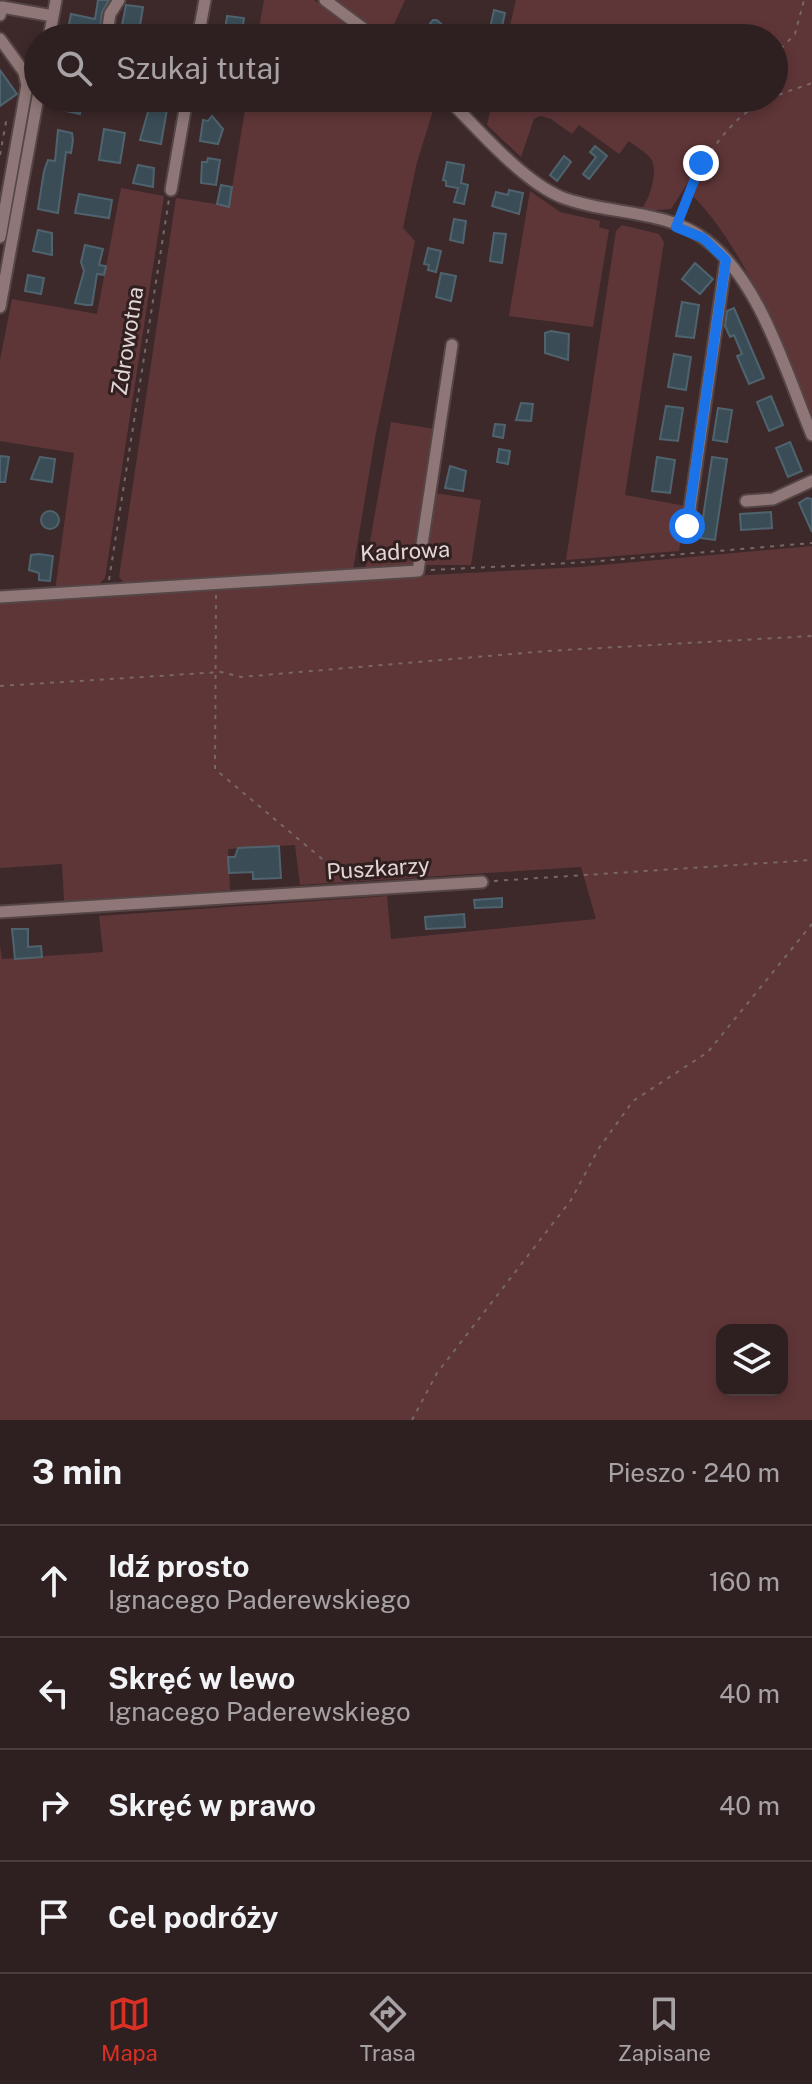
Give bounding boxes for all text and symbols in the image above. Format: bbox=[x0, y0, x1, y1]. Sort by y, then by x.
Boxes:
search box bbox=[24, 24, 788, 112]
icon: search bbox=[52, 46, 96, 90]
text: Szukaj tutaj bbox=[116, 50, 281, 86]
route end bbox=[683, 145, 719, 181]
street label: Zdrowotna bbox=[106, 285, 148, 397]
route start bbox=[669, 508, 705, 544]
street label: Kadrowa bbox=[359, 536, 451, 566]
street label: Puszkarzy bbox=[325, 851, 431, 885]
map controls bbox=[716, 1324, 788, 1396]
button: layers bbox=[716, 1324, 788, 1396]
text: 3 min bbox=[32, 1452, 122, 1492]
text: Pieszo · 240 m bbox=[607, 1457, 780, 1488]
text: Idź prosto bbox=[108, 1548, 249, 1584]
icon: ahead bbox=[32, 1559, 76, 1603]
text: 160 m bbox=[709, 1566, 780, 1597]
text: Ignacego Paderewskiego bbox=[108, 1584, 411, 1615]
text: Skręć w lewo bbox=[108, 1660, 295, 1696]
icon: left bbox=[32, 1671, 76, 1715]
text: 40 m bbox=[719, 1678, 780, 1709]
text: Ignacego Paderewskiego bbox=[108, 1696, 411, 1727]
icon: right bbox=[32, 1783, 76, 1827]
text: Skręć w prawo bbox=[108, 1787, 316, 1823]
text: 40 m bbox=[719, 1790, 780, 1821]
icon: arrive bbox=[32, 1895, 76, 1939]
text: Cel podróży bbox=[108, 1899, 278, 1935]
tab: Mapa bbox=[101, 1992, 158, 2066]
tab: Trasa bbox=[360, 1992, 416, 2066]
tab: Zapisane bbox=[618, 1992, 711, 2066]

